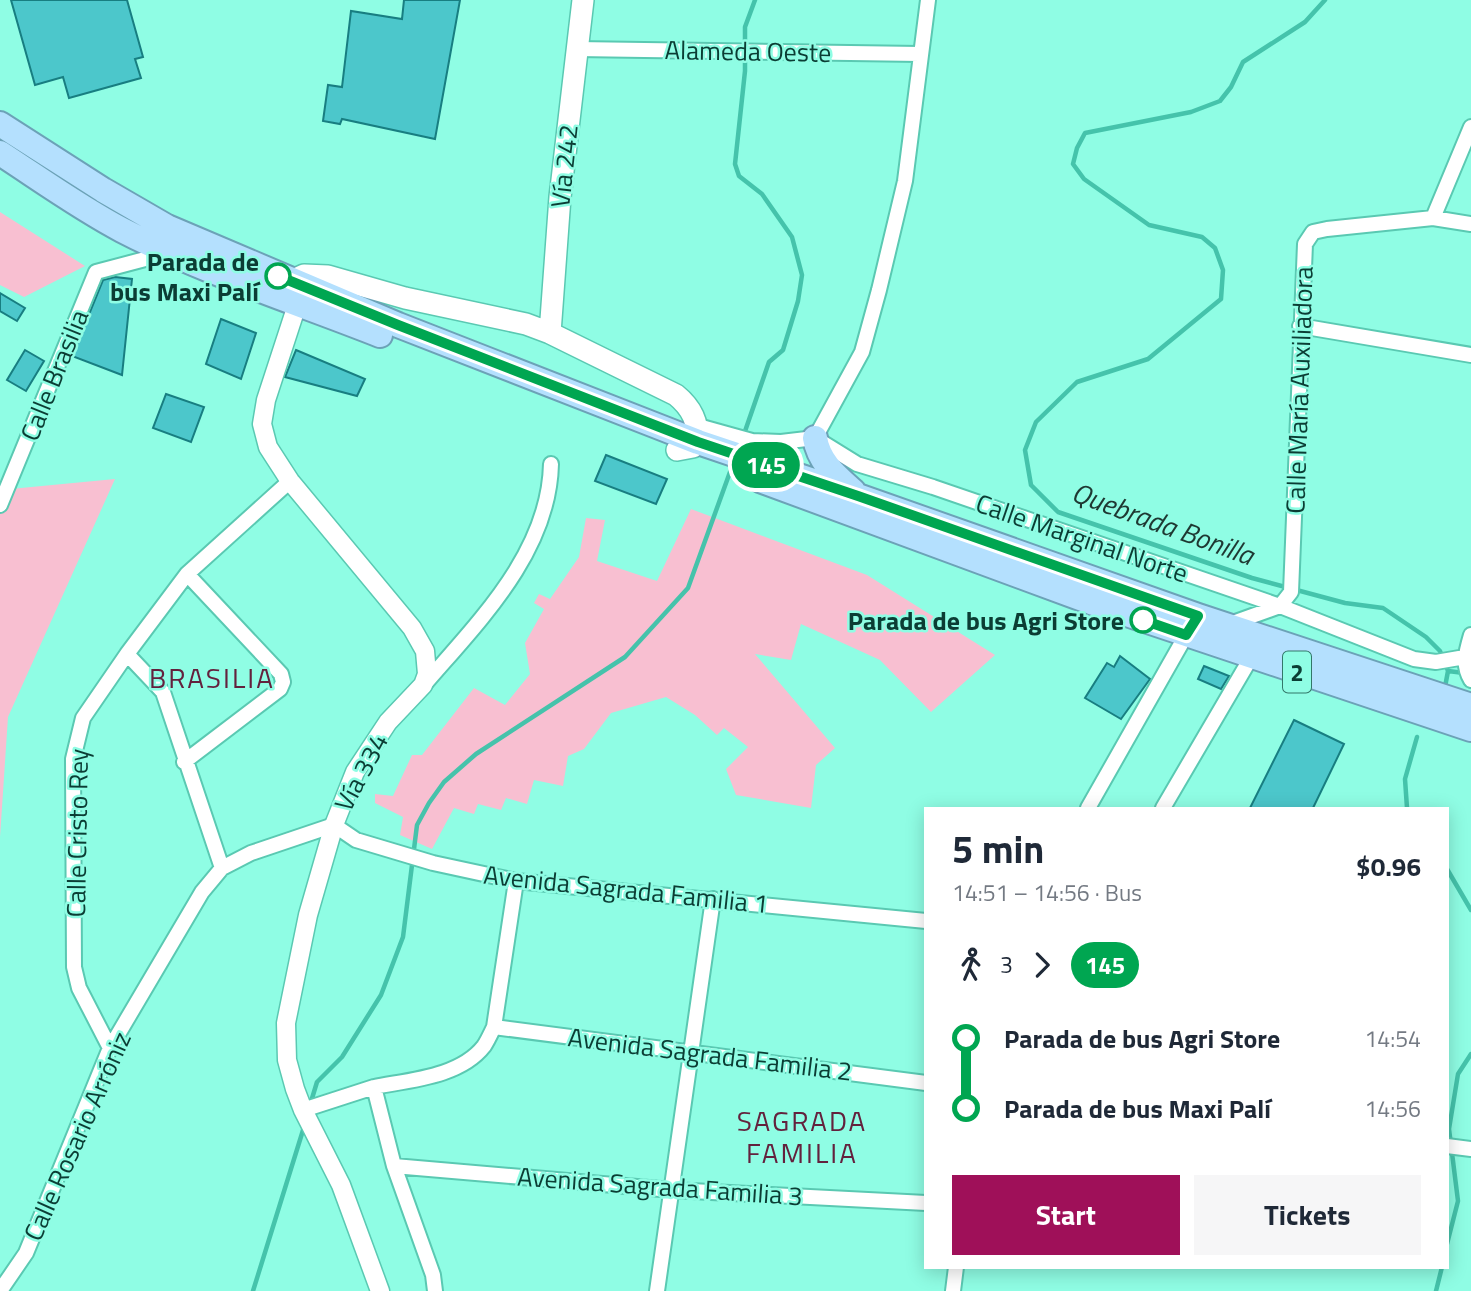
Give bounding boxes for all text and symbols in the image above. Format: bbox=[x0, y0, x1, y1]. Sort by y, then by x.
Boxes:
street label: Alameda Oeste bbox=[664, 30, 832, 72]
street label: Vía 242 bbox=[540, 123, 588, 209]
place label: Parada de bus Maxi Palí bbox=[110, 242, 261, 311]
marker: Parada de bus Maxi Palí bbox=[265, 263, 291, 289]
street label: Calle María Auxiliadora bbox=[1275, 266, 1323, 514]
street label: Calle Brasilia bbox=[10, 303, 98, 447]
line badge: 145 bbox=[726, 442, 806, 488]
text: 145 bbox=[746, 447, 786, 483]
water label: Quebrada Bonilla bbox=[1066, 470, 1262, 577]
street label: Calle Marginal Norte bbox=[971, 483, 1193, 593]
place label: Parada de bus Agri Store bbox=[848, 601, 1124, 640]
marker: Parada de bus Agri Store bbox=[1130, 607, 1156, 633]
road number: 2 bbox=[1283, 652, 1311, 692]
district label: BRASILIA bbox=[149, 656, 275, 699]
street label: Vía 334 bbox=[324, 726, 398, 818]
street label: Calle Cristo Rey bbox=[56, 748, 98, 918]
text: 5 min bbox=[952, 820, 1044, 878]
text: $0.96 bbox=[1356, 847, 1421, 886]
street label: Avenida Sagrada Familia 1 bbox=[482, 855, 770, 923]
text: 14:51 – 14:56 · Bus bbox=[952, 875, 1142, 910]
icon: walk bbox=[952, 946, 990, 984]
icon: forward bbox=[1023, 946, 1061, 984]
text: 3 bbox=[1000, 947, 1013, 982]
text: 145 bbox=[1085, 947, 1125, 983]
street label: Avenida Sagrada Familia 2 bbox=[566, 1017, 854, 1091]
text: Parada de bus Agri Store bbox=[1004, 1019, 1280, 1058]
text: 14:54 bbox=[1364, 1021, 1421, 1056]
street label: Calle Rosario Arróniz bbox=[13, 1025, 141, 1247]
text: Parada de bus Maxi Palí bbox=[1004, 1089, 1271, 1128]
text: 14:56 bbox=[1364, 1091, 1421, 1126]
district label: SAGRADA FAMILIA bbox=[737, 1099, 867, 1174]
street label: Avenida Sagrada Familia 3 bbox=[516, 1157, 804, 1215]
button: Start bbox=[952, 1175, 1180, 1255]
button: Tickets bbox=[1194, 1175, 1421, 1255]

